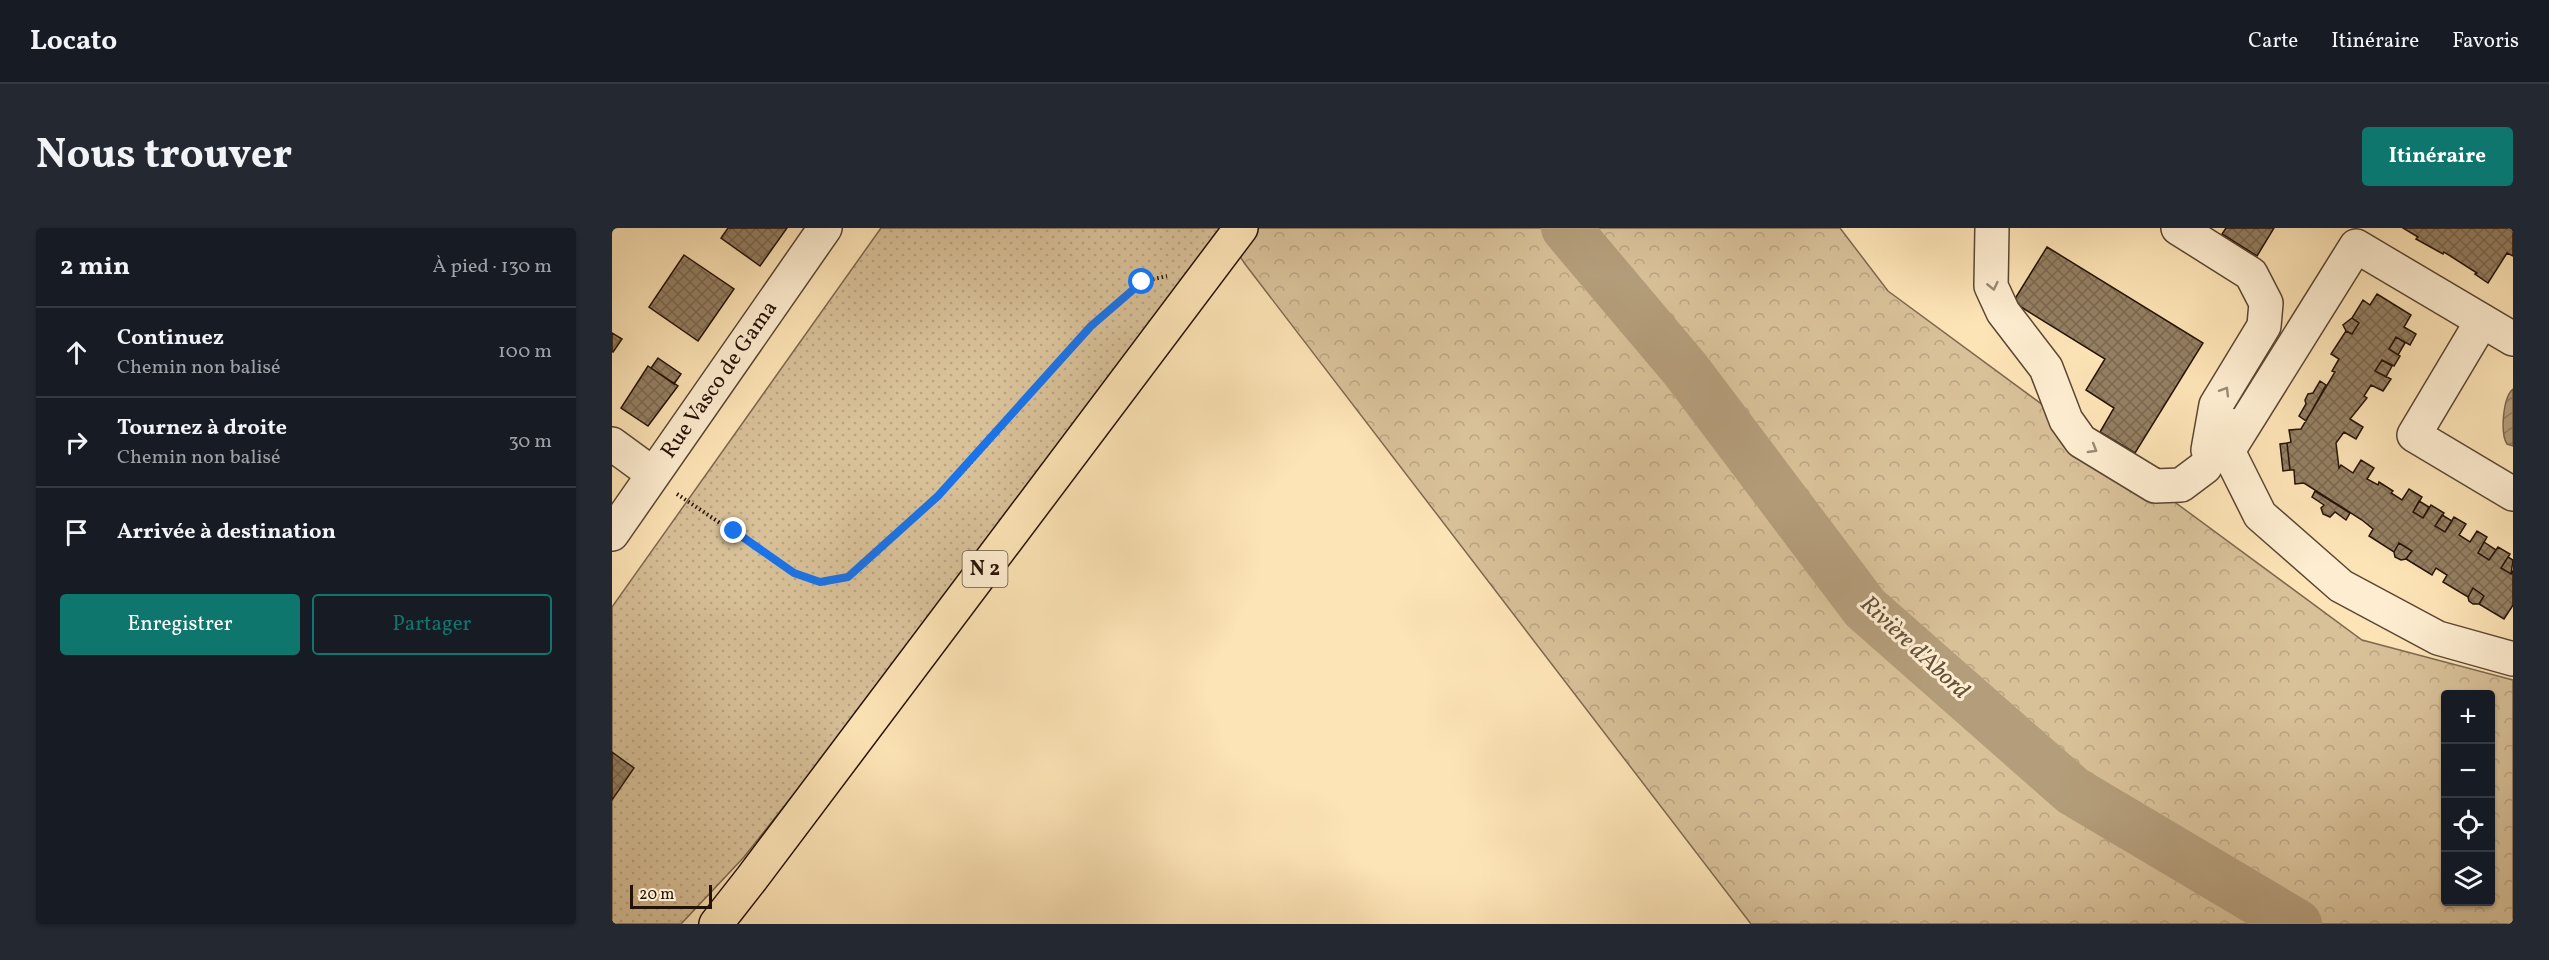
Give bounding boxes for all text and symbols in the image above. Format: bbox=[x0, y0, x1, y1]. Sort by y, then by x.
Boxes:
text: Locato bbox=[30, 22, 117, 61]
text: Carte bbox=[2248, 27, 2298, 56]
text: Itinéraire bbox=[2331, 27, 2419, 56]
text: Favoris bbox=[2452, 27, 2519, 56]
text: Nous trouver bbox=[36, 127, 292, 186]
button: Itinéraire bbox=[2362, 127, 2513, 186]
text: 2 min bbox=[60, 249, 130, 285]
text: À pied · 130 m bbox=[432, 253, 552, 281]
route start bbox=[1128, 268, 1154, 294]
one-way arrow bbox=[1986, 281, 1999, 291]
street label: Rue Vasco de Gama bbox=[654, 295, 785, 465]
text: Continuez bbox=[117, 323, 224, 354]
icon: ahead bbox=[60, 336, 93, 369]
text: 100 m bbox=[498, 338, 552, 366]
text: Chemin non balisé bbox=[117, 354, 281, 382]
one-way arrow bbox=[2217, 387, 2229, 397]
text: Tournez à droite bbox=[117, 413, 287, 444]
icon: right bbox=[60, 426, 93, 459]
text: 30 m bbox=[508, 428, 552, 456]
one-way arrow bbox=[2087, 441, 2098, 452]
text: Chemin non balisé bbox=[117, 444, 281, 472]
icon: arrive bbox=[60, 516, 93, 549]
text: Arrivée à destination bbox=[117, 517, 336, 548]
route end bbox=[720, 517, 746, 543]
road number: N 2 bbox=[962, 551, 1007, 587]
water label: Rivière d'Abord bbox=[1852, 588, 1977, 708]
button: Enregistrer bbox=[60, 594, 300, 655]
button: Partager bbox=[312, 594, 552, 655]
map controls bbox=[2441, 690, 2495, 906]
button: + bbox=[2441, 690, 2495, 744]
button: − bbox=[2441, 744, 2495, 798]
button: locate bbox=[2441, 798, 2495, 852]
button: layers bbox=[2441, 852, 2495, 906]
scale bar bbox=[630, 882, 712, 910]
text: 20 m bbox=[639, 884, 674, 906]

